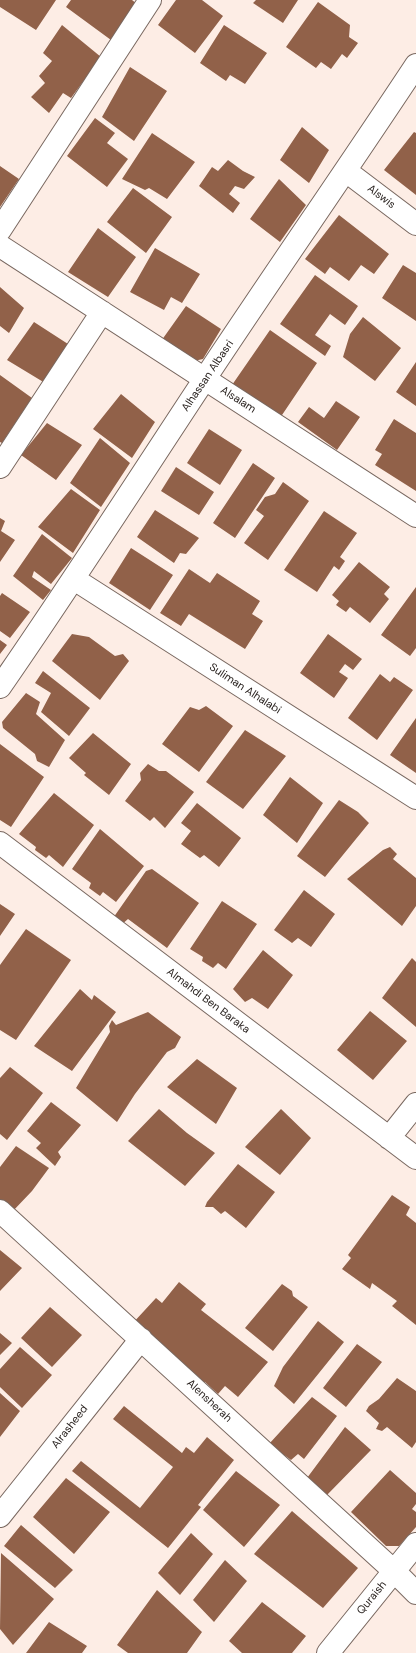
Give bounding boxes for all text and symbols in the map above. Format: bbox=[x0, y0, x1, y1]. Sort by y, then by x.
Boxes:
street label: Alswis bbox=[364, 182, 398, 212]
street label: Alhassan Albasri bbox=[179, 338, 237, 414]
street label: Alsalam bbox=[218, 384, 258, 416]
street label: Suliman Alhalabi bbox=[207, 661, 283, 717]
street label: Almahdi Ben Baraka bbox=[164, 965, 252, 1037]
street label: Alensherah bbox=[184, 1377, 234, 1425]
street label: Alrasheed bbox=[49, 1403, 91, 1451]
street label: Quraish bbox=[354, 1579, 390, 1617]

